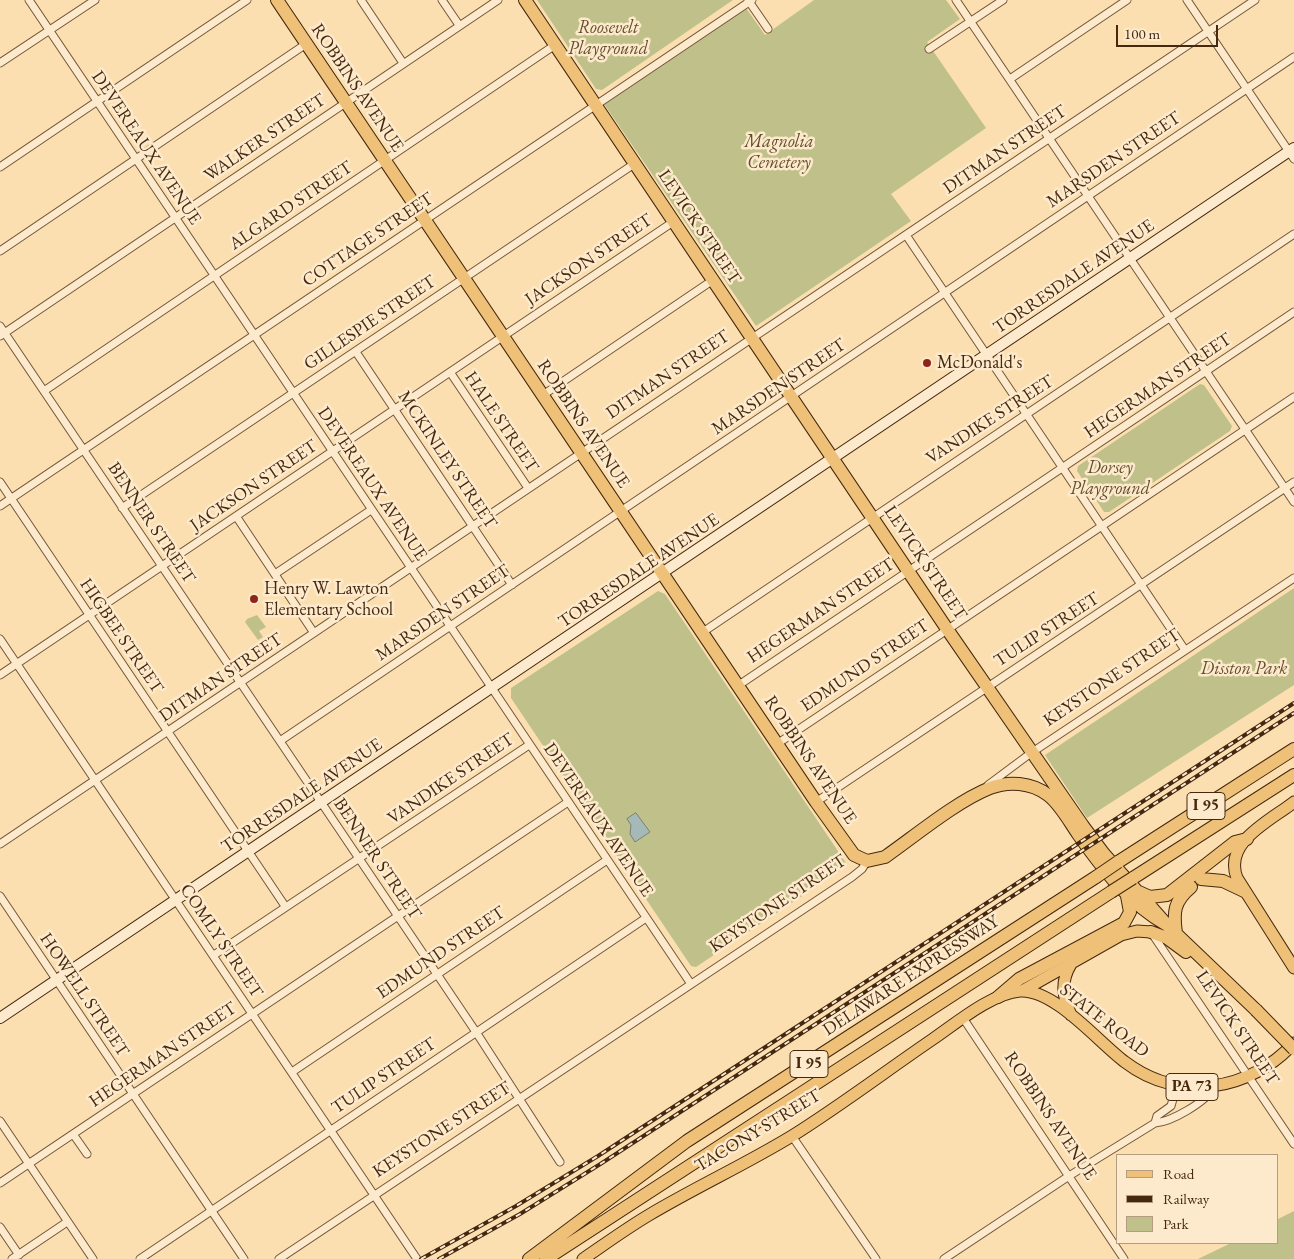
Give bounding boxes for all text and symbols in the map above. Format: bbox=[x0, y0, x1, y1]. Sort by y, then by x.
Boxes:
scale bar bbox=[1119, 15, 1222, 47]
park label: Roosevelt Playground bbox=[568, 17, 648, 59]
street label: ROBBINS AVENUE bbox=[306, 20, 408, 156]
text: 100 m bbox=[1124, 24, 1160, 43]
street label: DEVEREAUX AVENUE bbox=[86, 67, 206, 229]
street label: WALKER STREET bbox=[200, 89, 330, 187]
street label: DITMAN STREET bbox=[939, 101, 1071, 199]
street label: MARSDEN STREET bbox=[1043, 107, 1185, 213]
park label: Magnolia Cemetery bbox=[744, 131, 814, 173]
street label: ALGARD STREET bbox=[225, 157, 357, 255]
street label: LEVICK STREET bbox=[653, 166, 745, 288]
street label: COTTAGE STREET bbox=[298, 188, 438, 292]
street label: JACKSON STREET bbox=[521, 209, 657, 311]
street label: TORRESDALE AVENUE bbox=[990, 215, 1158, 339]
street label: GILLESPIE STREET bbox=[300, 271, 440, 375]
street label: DITMAN STREET bbox=[602, 326, 734, 424]
street label: HEGERMAN STREET bbox=[1080, 329, 1236, 443]
street label: MARSDEN STREET bbox=[708, 334, 850, 440]
place label: McDonald's bbox=[937, 352, 1022, 374]
street label: ROBBINS AVENUE bbox=[532, 356, 634, 492]
marker: McDonald's bbox=[921, 357, 933, 369]
street label: HALE STREET bbox=[459, 367, 543, 477]
street label: VANDIKE STREET bbox=[922, 371, 1058, 469]
street label: MCKINLEY STREET bbox=[393, 387, 501, 533]
street label: DEVEREAUX AVENUE bbox=[312, 403, 432, 565]
street label: JACKSON STREET bbox=[186, 435, 322, 537]
park label: Dorsey Playground bbox=[1070, 457, 1150, 499]
street label: BENNER STREET bbox=[102, 458, 200, 588]
street label: LEVICK STREET bbox=[879, 502, 971, 624]
street label: TORRESDALE AVENUE bbox=[555, 509, 723, 633]
street label: HEGERMAN STREET bbox=[743, 554, 899, 668]
street label: MARSDEN STREET bbox=[372, 560, 514, 666]
street label: HIGBEE STREET bbox=[75, 574, 167, 698]
place label: Henry W. Lawton Elementary School bbox=[264, 578, 393, 620]
street label: TULIP STREET bbox=[990, 588, 1104, 672]
marker: Henry W. Lawton Elementary School bbox=[248, 593, 260, 605]
street label: EDMUND STREET bbox=[797, 615, 933, 717]
street label: KEYSTONE STREET bbox=[1040, 624, 1184, 732]
street label: DITMAN STREET bbox=[155, 629, 287, 727]
park label: Disston Park bbox=[1201, 658, 1287, 680]
street label: ROBBINS AVENUE bbox=[759, 692, 861, 828]
street label: VANDIKE STREET bbox=[384, 729, 518, 829]
street label: TORRESDALE AVENUE bbox=[218, 734, 386, 858]
street label: DEVEREAUX AVENUE bbox=[538, 739, 658, 901]
road number: I 95 bbox=[1187, 792, 1225, 819]
street label: BENNER STREET bbox=[328, 794, 426, 924]
street label: KEYSTONE STREET bbox=[706, 850, 850, 958]
street label: COMLY STREET bbox=[175, 880, 267, 1002]
street label: EDMUND STREET bbox=[373, 902, 509, 1004]
street label: DELAWARE EXPRESSWAY bbox=[819, 911, 1003, 1041]
street label: HOWELL STREET bbox=[35, 929, 133, 1061]
street label: LEVICK STREET bbox=[1191, 967, 1283, 1089]
street label: STATE ROAD bbox=[1055, 979, 1153, 1063]
street label: HEGERMAN STREET bbox=[85, 998, 241, 1112]
street label: TULIP STREET bbox=[328, 1033, 440, 1119]
street label: ROBBINS AVENUE bbox=[999, 1048, 1101, 1184]
road number: I 95 bbox=[790, 1050, 828, 1078]
road number: PA 73 bbox=[1166, 1074, 1218, 1100]
street label: KEYSTONE STREET bbox=[369, 1077, 515, 1183]
street label: TACONY STREET bbox=[691, 1085, 825, 1177]
legend bbox=[1116, 1154, 1279, 1244]
text: Road bbox=[1163, 1164, 1194, 1183]
text: Railway bbox=[1163, 1189, 1209, 1208]
text: Park bbox=[1163, 1214, 1189, 1233]

